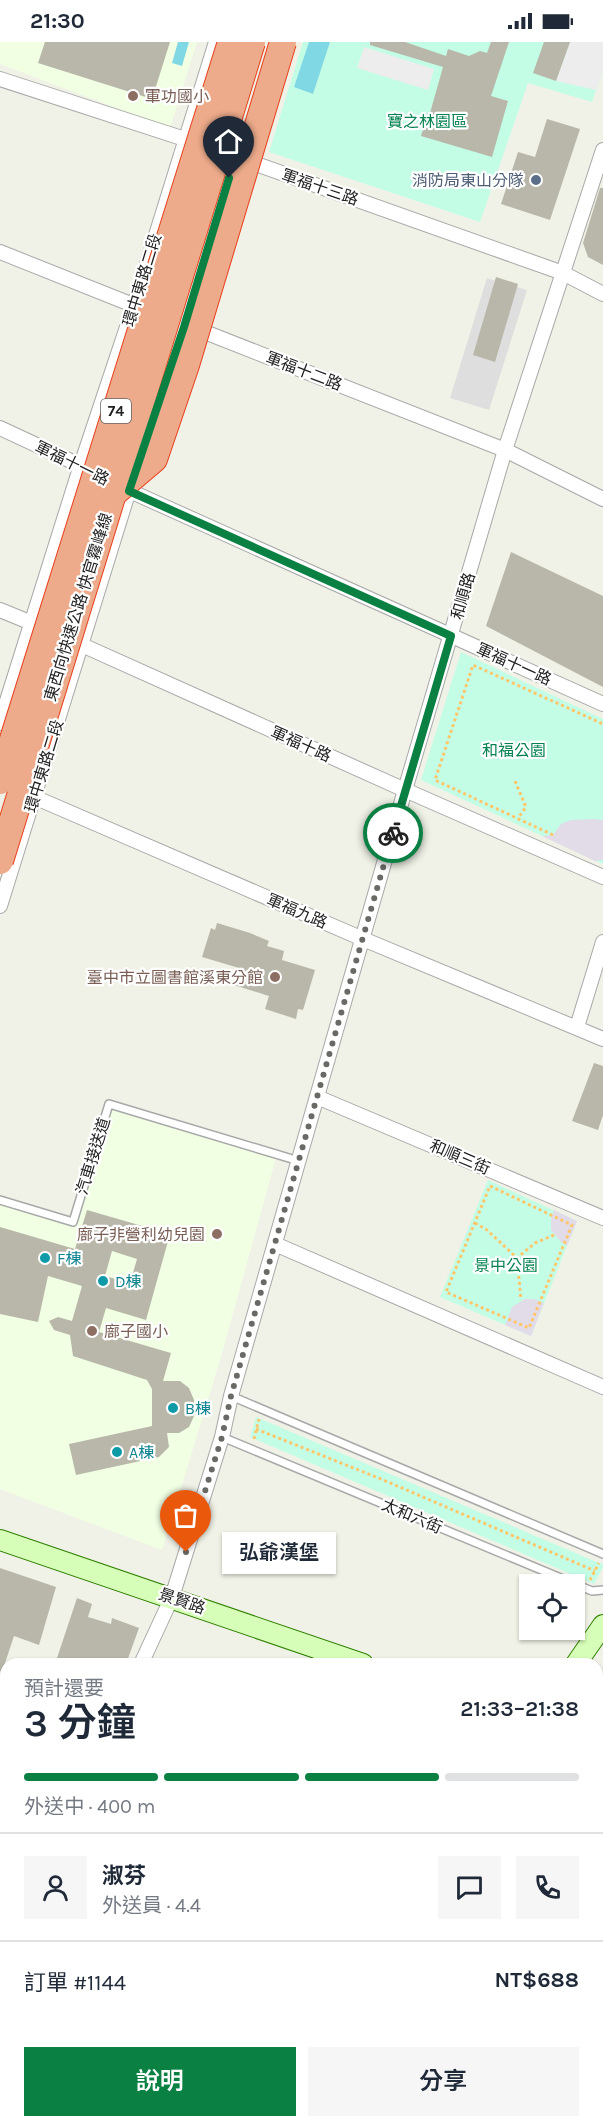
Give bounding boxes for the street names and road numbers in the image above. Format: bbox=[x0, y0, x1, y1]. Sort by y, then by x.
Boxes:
street label: 軍福十三路 bbox=[279, 165, 361, 209]
street label: 環中東路二段 bbox=[119, 231, 165, 329]
street label: 軍福十二路 bbox=[263, 348, 345, 394]
road number: 74 bbox=[101, 399, 131, 423]
street label: 軍福十一路 bbox=[32, 437, 112, 489]
street label: 東西向快速公路 快官霧峰線 bbox=[40, 511, 116, 703]
street label: 和順路 bbox=[447, 570, 479, 622]
street label: 軍福十一路 bbox=[474, 639, 554, 689]
street label: 環中東路二段 bbox=[21, 717, 67, 815]
street label: 軍福十路 bbox=[268, 722, 334, 766]
street label: 軍福九路 bbox=[264, 890, 330, 932]
street label: 汽車接送道 bbox=[72, 1115, 114, 1197]
street label: 和順三街 bbox=[427, 1136, 493, 1178]
street label: 太和六街 bbox=[379, 1495, 445, 1537]
street label: 景賢路 bbox=[156, 1584, 208, 1618]

